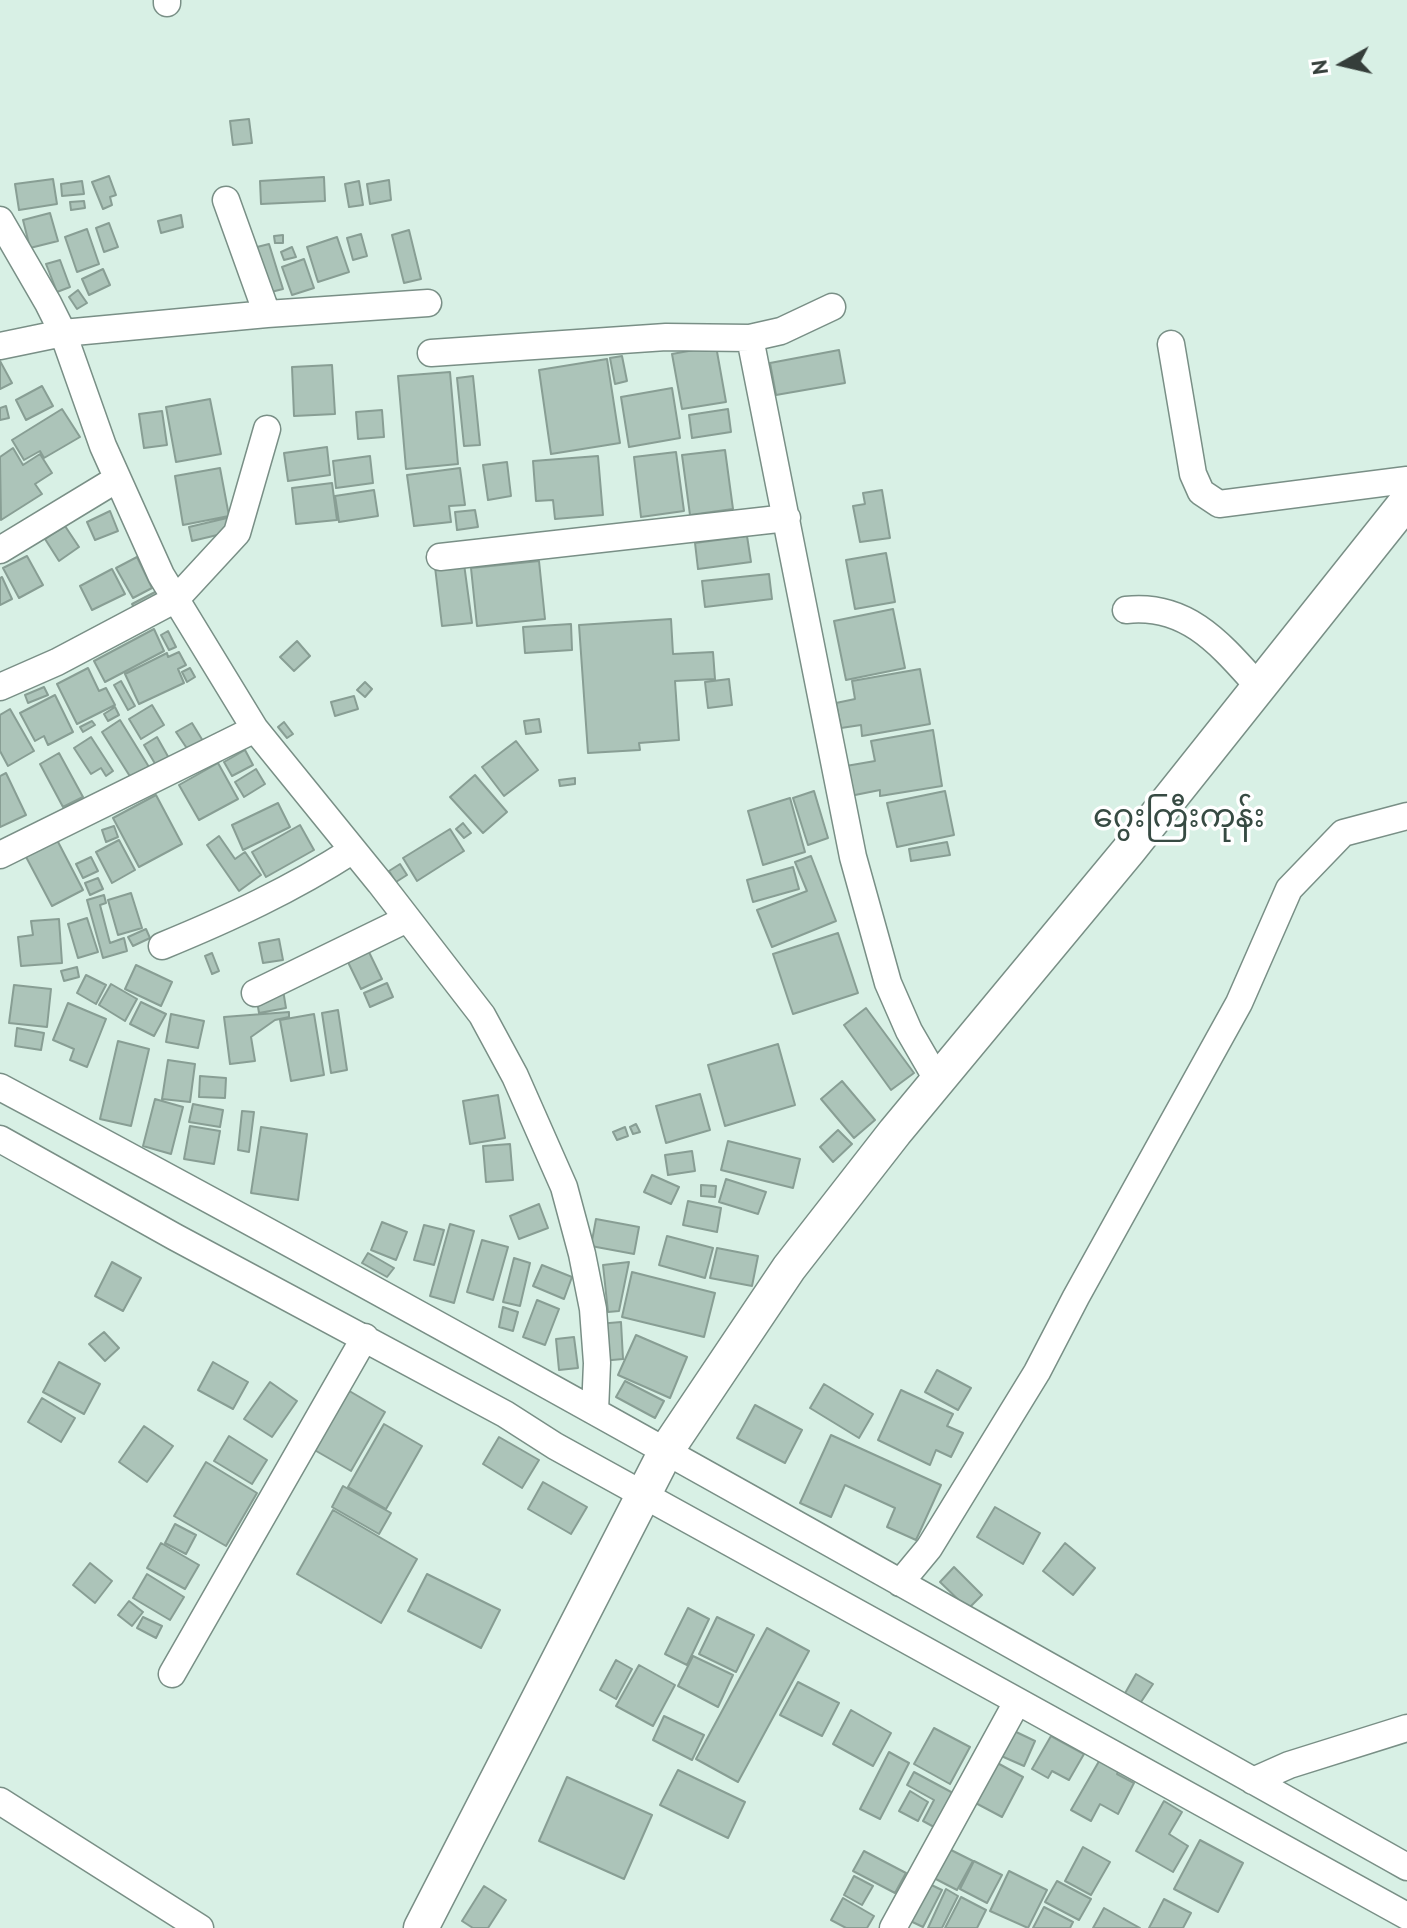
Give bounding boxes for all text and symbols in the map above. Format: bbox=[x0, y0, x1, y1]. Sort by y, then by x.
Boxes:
north arrow bbox=[1303, 24, 1383, 104]
text: N bbox=[1304, 58, 1334, 76]
district label: ဂွေးကြီးကုန်း bbox=[1093, 799, 1265, 837]

